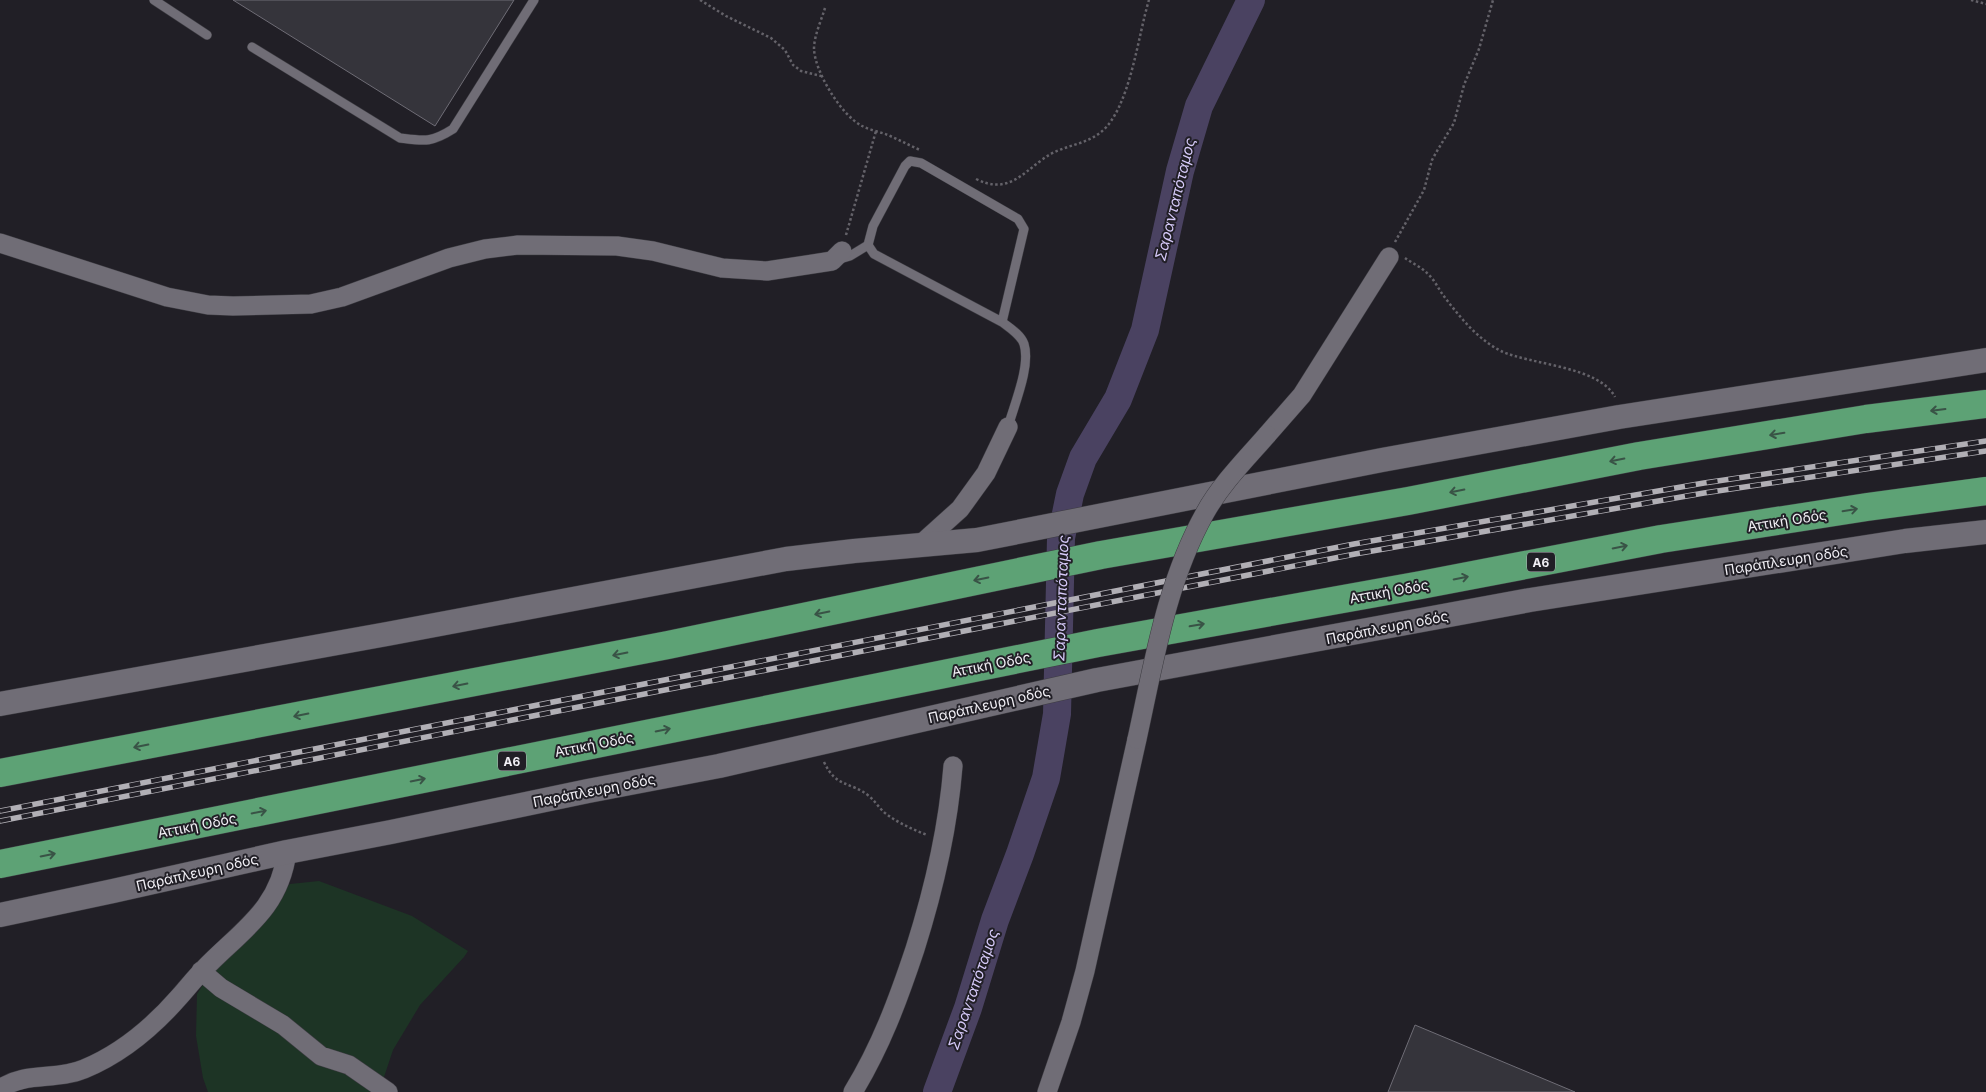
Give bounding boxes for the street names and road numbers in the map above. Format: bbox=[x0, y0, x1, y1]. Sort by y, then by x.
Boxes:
street label: Αττική Οδός bbox=[1746, 505, 1828, 535]
street label: Παράπλευρη οδός bbox=[1723, 542, 1849, 578]
road number: Α6 bbox=[1527, 552, 1555, 572]
street label: Αττική Οδός bbox=[1348, 576, 1430, 606]
street label: Παράπλευρη οδός bbox=[1324, 607, 1450, 647]
street label: Αττική Οδός bbox=[950, 648, 1032, 680]
street label: Παράπλευρη οδός bbox=[926, 682, 1052, 726]
street label: Αττική Οδός bbox=[553, 728, 635, 760]
road number: Α6 bbox=[498, 751, 526, 770]
street label: Παράπλευρη οδός bbox=[531, 770, 657, 810]
street label: Αττική Οδός bbox=[156, 809, 238, 841]
street label: Παράπλευρη οδός bbox=[134, 850, 260, 894]

